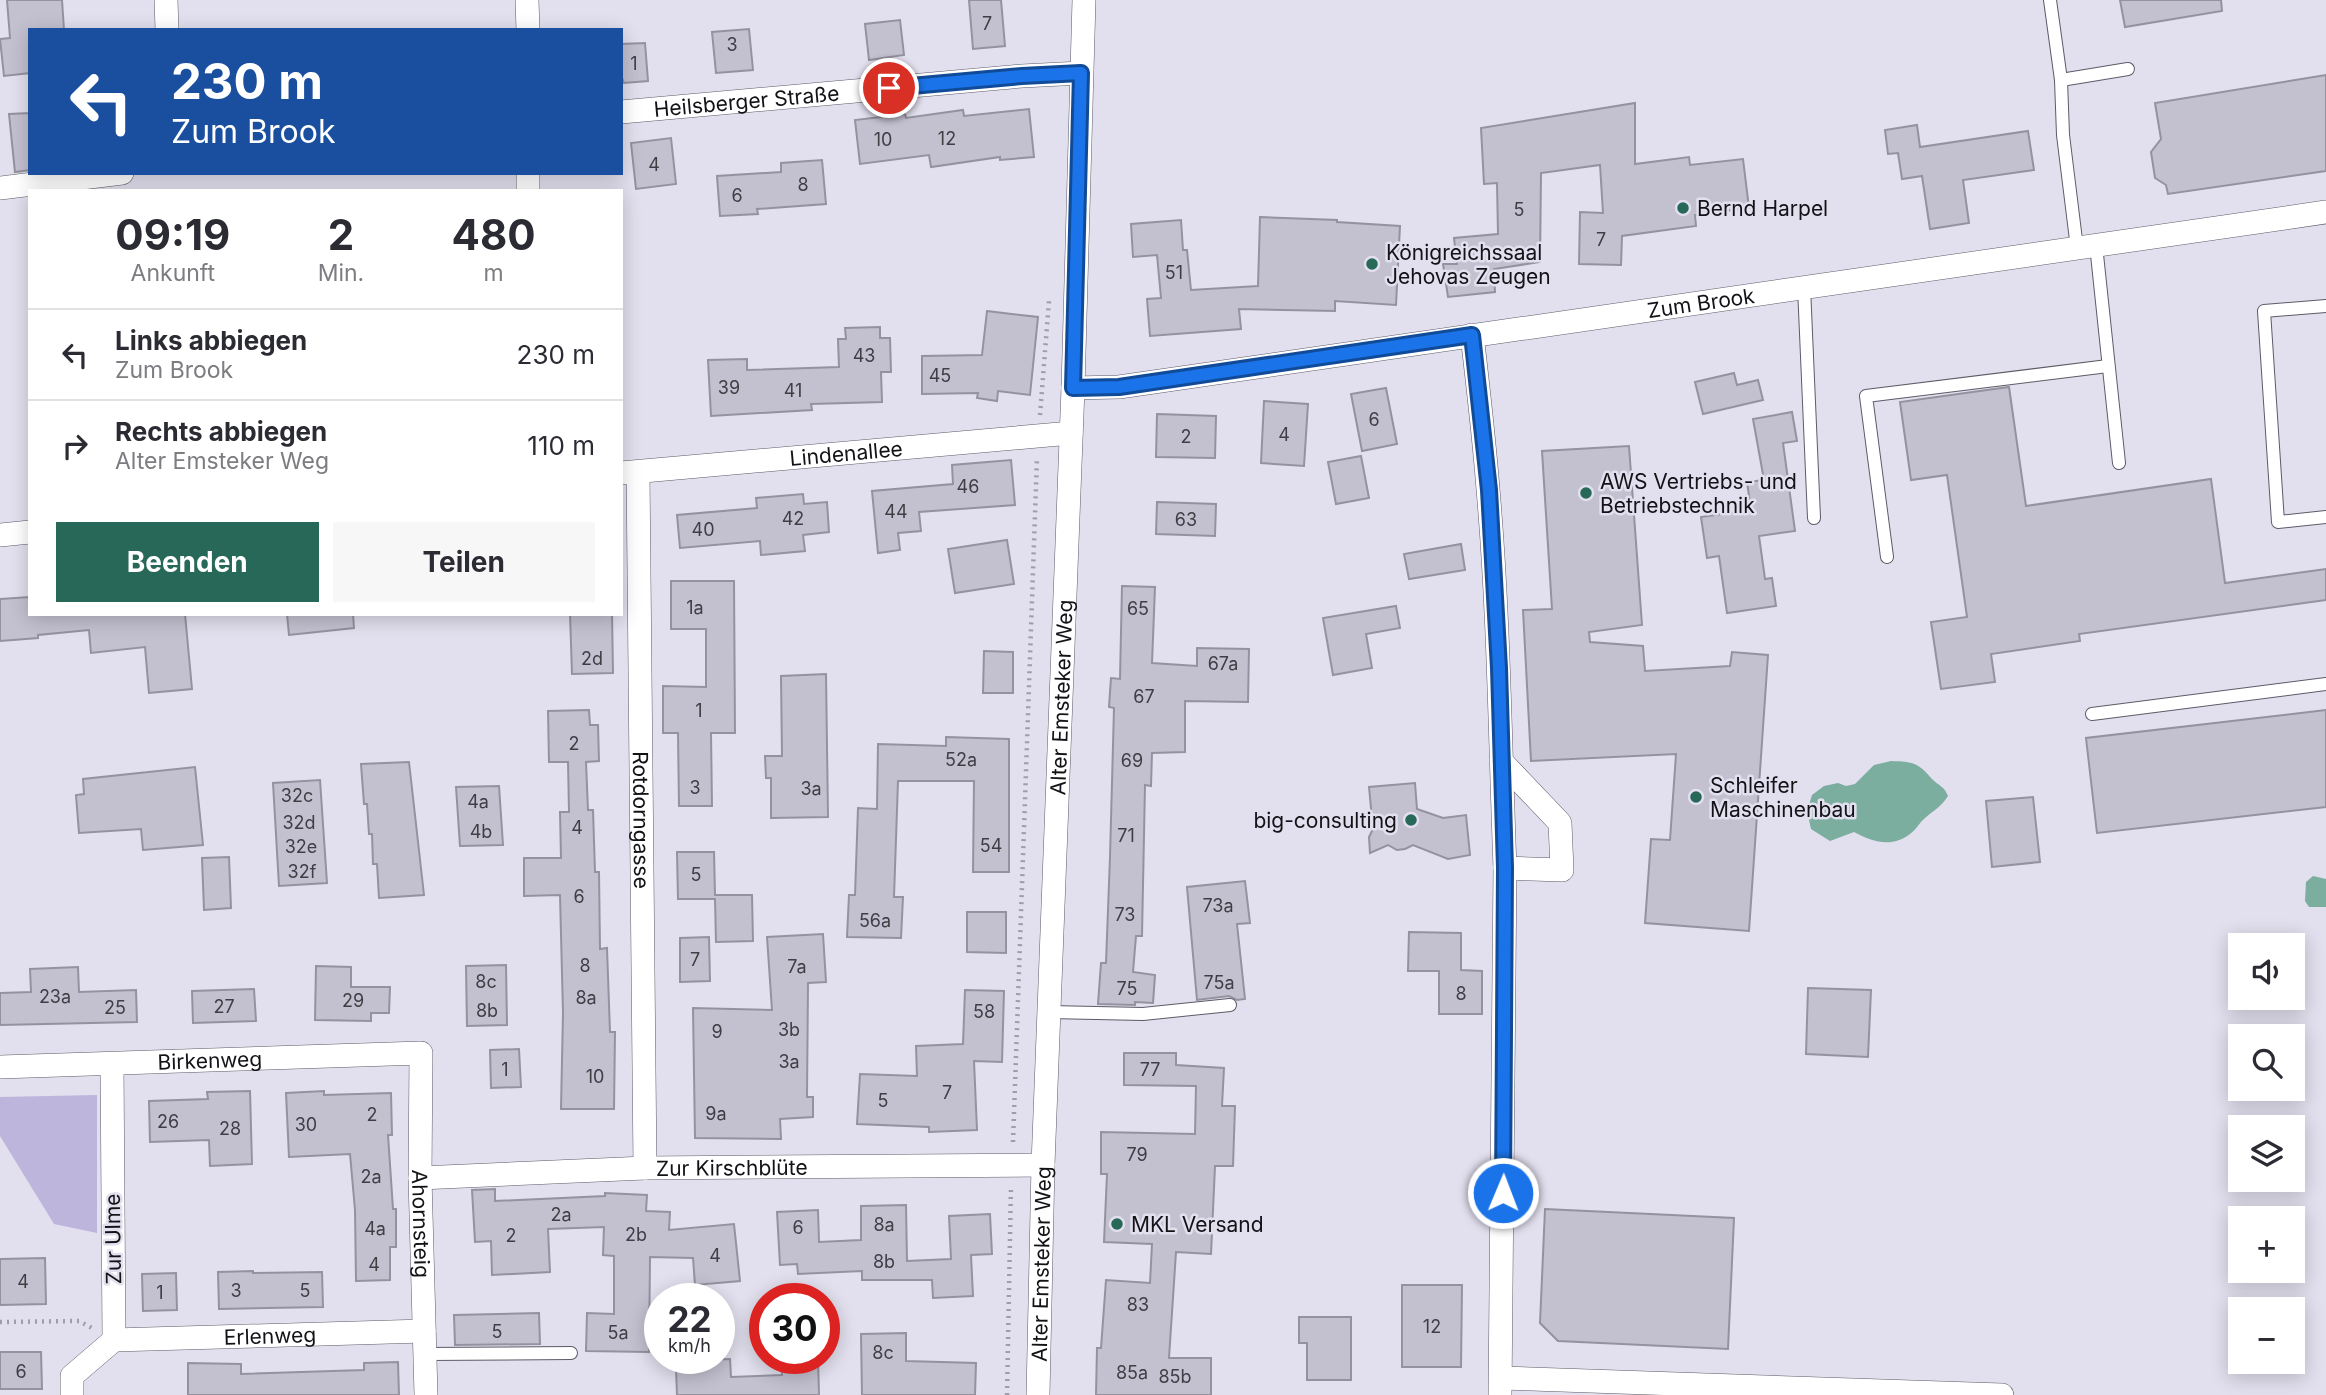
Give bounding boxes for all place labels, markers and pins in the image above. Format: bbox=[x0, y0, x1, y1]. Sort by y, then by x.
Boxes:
pin bbox=[859, 58, 919, 118]
place label: Bernd Harpel bbox=[1697, 196, 1828, 221]
marker: Bernd Harpel bbox=[1675, 200, 1691, 216]
place label: Königreichssaal Jehovas Zeugen bbox=[1386, 240, 1551, 289]
marker: Königreichssaal Jehovas Zeugen bbox=[1364, 256, 1380, 272]
place label: AWS Vertriebs- und Betriebstechnik bbox=[1600, 469, 1797, 518]
marker: AWS Vertriebs- und Betriebstechnik bbox=[1578, 485, 1594, 501]
place label: Schleifer Maschinenbau bbox=[1710, 773, 1856, 822]
marker: Schleifer Maschinenbau bbox=[1688, 789, 1704, 805]
place label: big-consulting bbox=[1253, 808, 1397, 833]
marker: big-consulting bbox=[1403, 812, 1419, 828]
place label: MKL Versand bbox=[1131, 1212, 1264, 1237]
marker: MKL Versand bbox=[1109, 1216, 1125, 1232]

